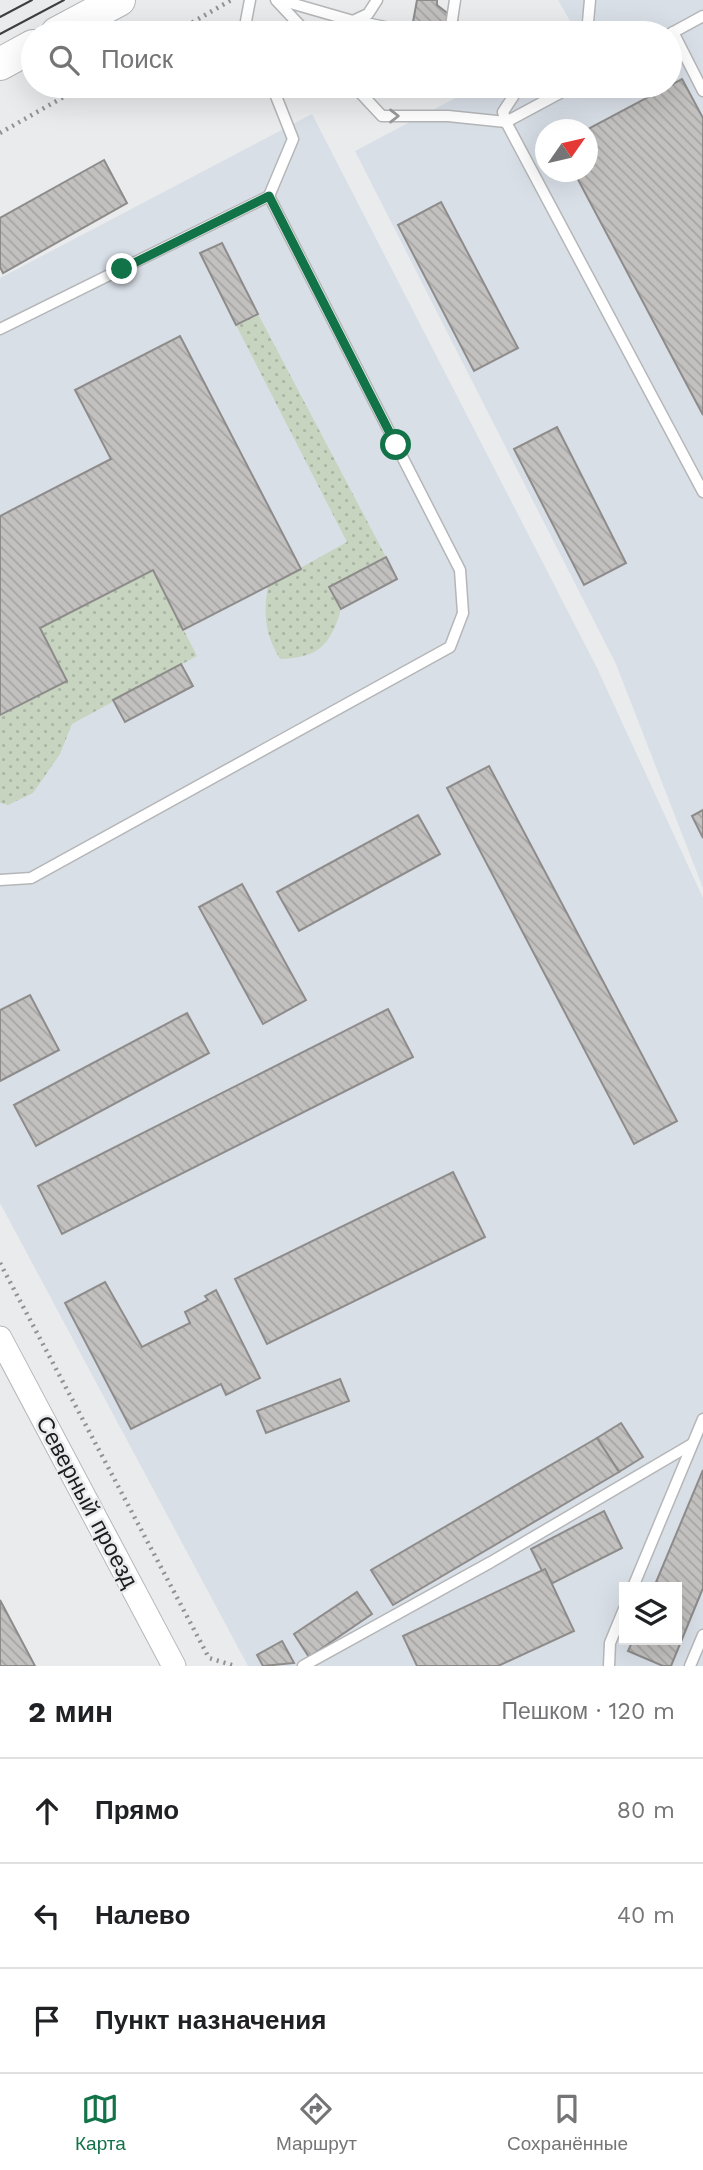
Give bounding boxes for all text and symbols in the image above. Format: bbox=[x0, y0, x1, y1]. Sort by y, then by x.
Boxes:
search box bbox=[21, 21, 682, 98]
icon: search bbox=[45, 41, 83, 79]
text: Поиск bbox=[101, 44, 173, 74]
one-way arrow bbox=[390, 108, 400, 124]
north arrow bbox=[535, 119, 598, 182]
route end bbox=[106, 253, 137, 284]
route start bbox=[380, 429, 411, 460]
street label: Северный проезд bbox=[30, 1411, 144, 1593]
map controls bbox=[619, 1582, 682, 1645]
button: layers bbox=[619, 1582, 682, 1645]
text: 2 мин bbox=[28, 1694, 113, 1729]
text: Пешком · 120 m bbox=[501, 1698, 675, 1725]
icon: ahead bbox=[28, 1792, 66, 1830]
text: Прямо bbox=[95, 1795, 179, 1825]
text: 80 m bbox=[617, 1797, 675, 1824]
icon: left bbox=[28, 1897, 66, 1935]
text: Налево bbox=[95, 1900, 190, 1930]
text: 40 m bbox=[617, 1902, 675, 1929]
icon: arrive bbox=[28, 2002, 66, 2040]
text: Пункт назначения bbox=[95, 2005, 326, 2035]
tab: Карта bbox=[75, 2090, 126, 2155]
tab: Маршрут bbox=[276, 2090, 357, 2155]
tab: Сохранённые bbox=[507, 2090, 628, 2155]

